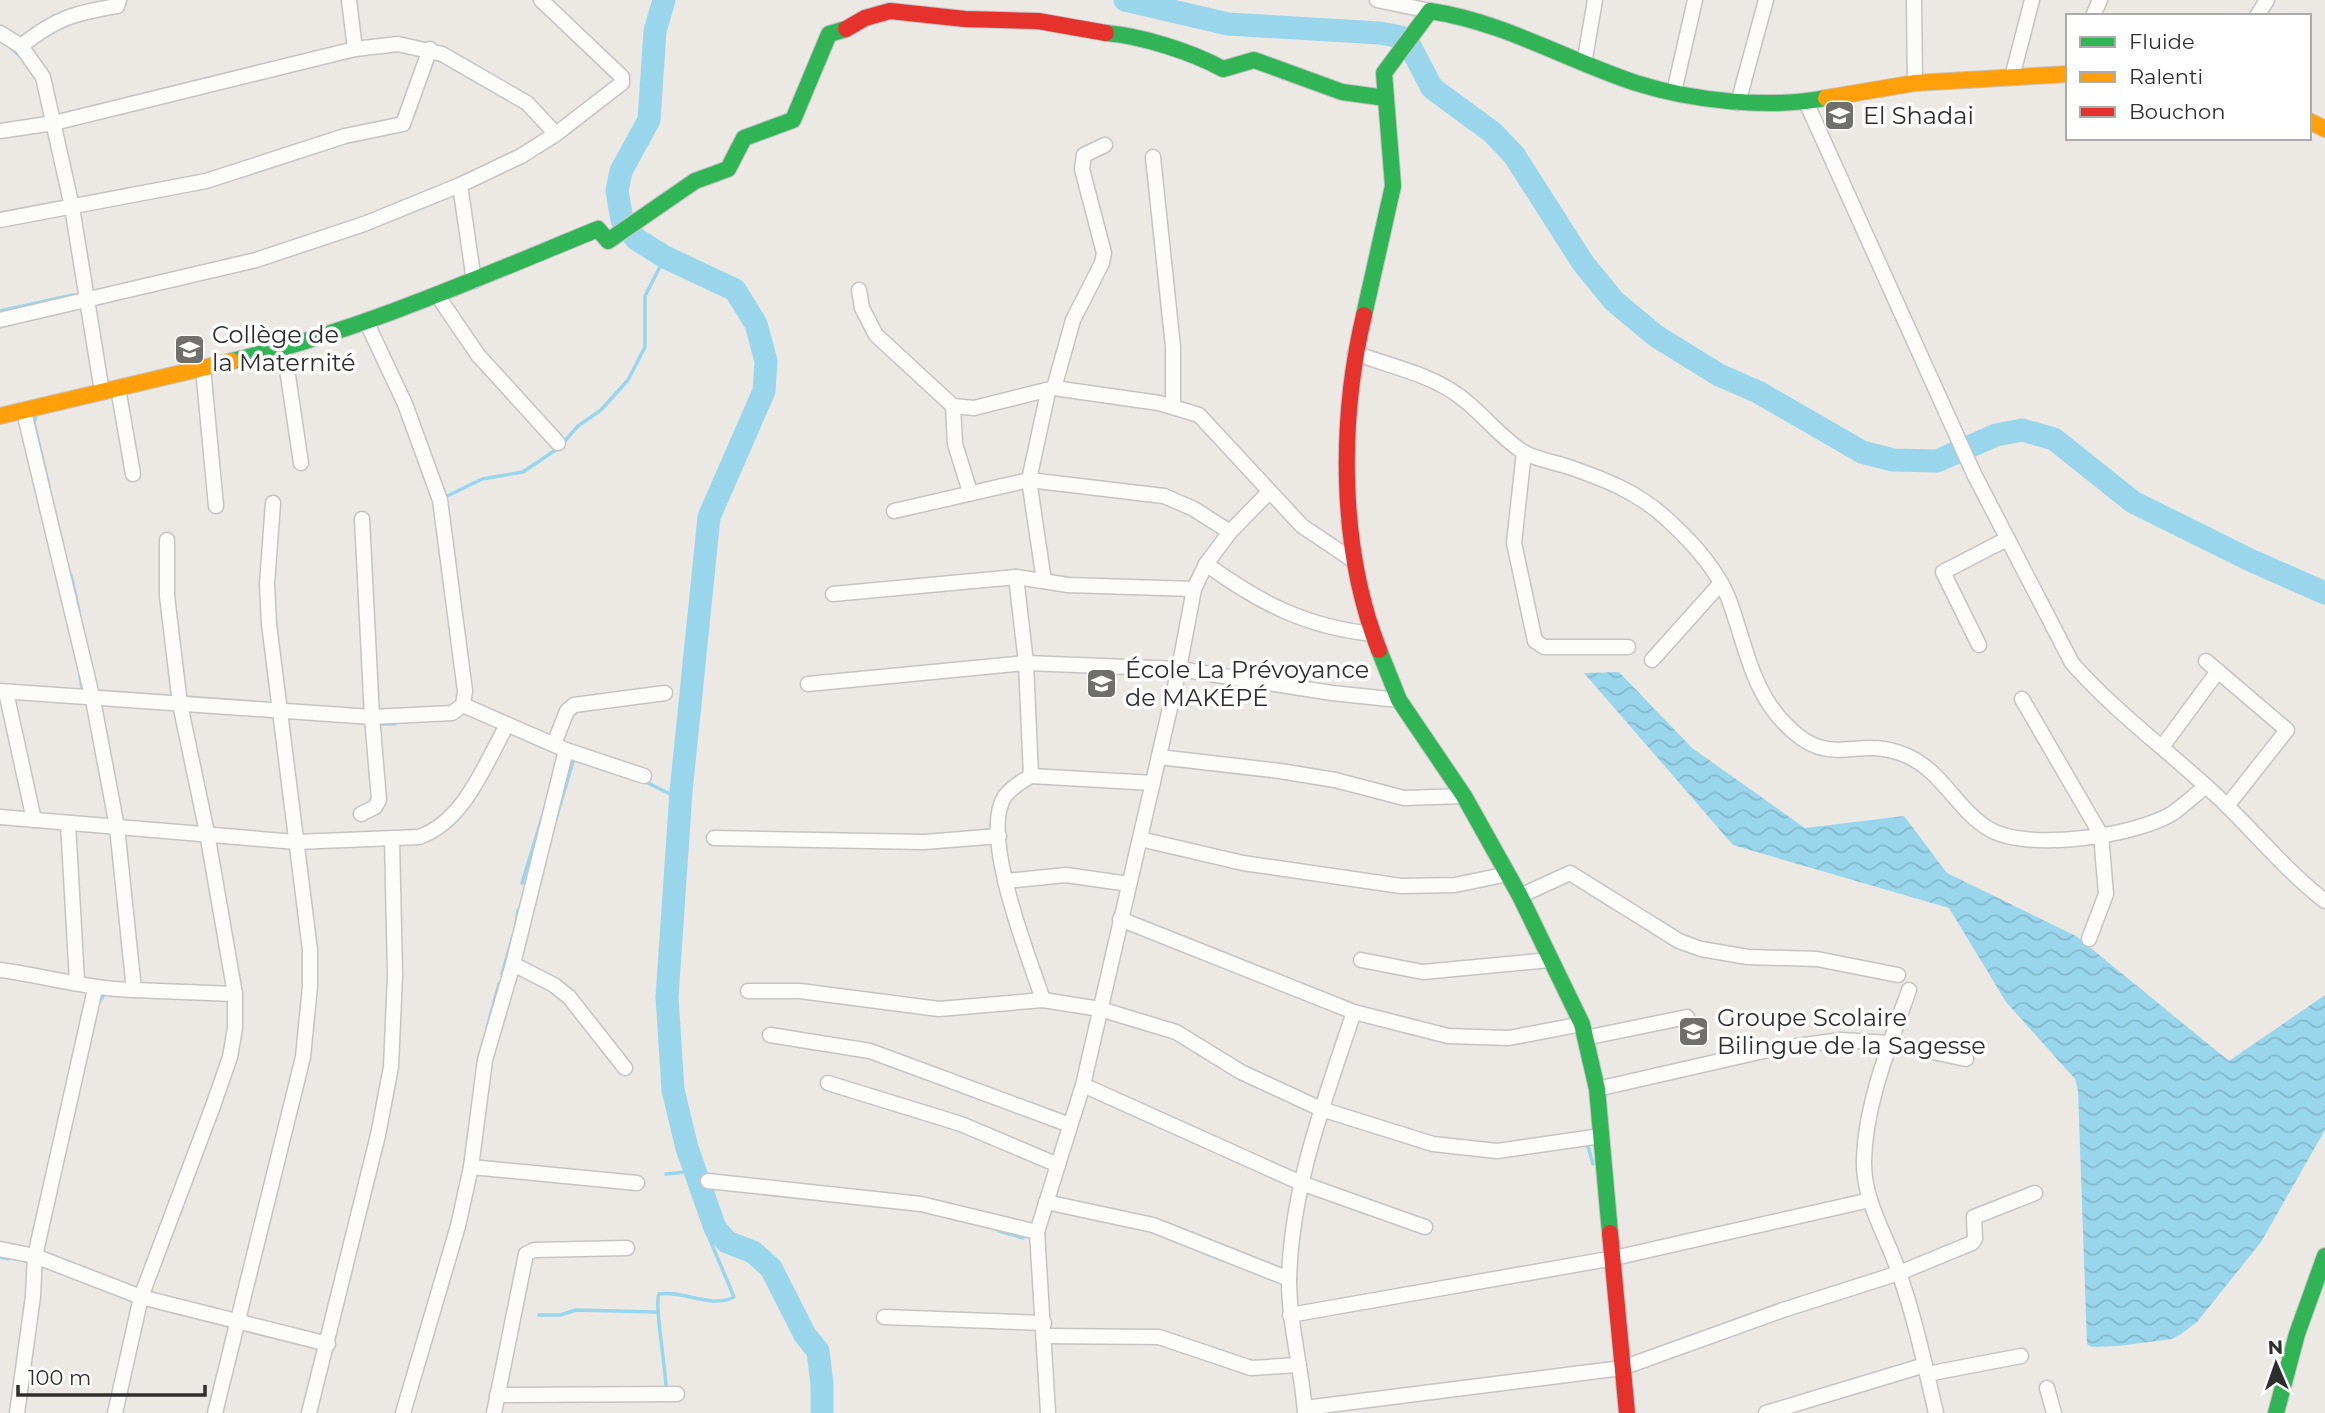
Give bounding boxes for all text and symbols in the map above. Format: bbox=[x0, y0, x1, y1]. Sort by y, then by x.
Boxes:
legend bbox=[2066, 14, 2311, 140]
text: Fluide bbox=[2129, 29, 2195, 54]
text: Ralenti bbox=[2129, 64, 2203, 89]
school or university icon: El Shadai bbox=[1823, 99, 1857, 133]
text: Bouchon bbox=[2129, 99, 2225, 124]
place label: El Shadai bbox=[1863, 101, 1974, 130]
place label: Collège de la Maternité bbox=[212, 320, 355, 377]
school or university icon: Collège de la Maternité bbox=[172, 332, 206, 366]
place label: École La Prévoyance de MAKÉPÉ bbox=[1125, 655, 1369, 712]
school or university icon: École La Prévoyance de MAKÉPÉ bbox=[1085, 667, 1119, 701]
place label: Groupe Scolaire Bilingue de la Sagesse bbox=[1717, 1003, 1986, 1060]
school or university icon: Groupe Scolaire Bilingue de la Sagesse bbox=[1677, 1015, 1711, 1049]
north arrow bbox=[2241, 1329, 2311, 1399]
text: N bbox=[2267, 1336, 2284, 1359]
scale bar bbox=[18, 1354, 205, 1398]
text: 100 m bbox=[28, 1365, 91, 1390]

